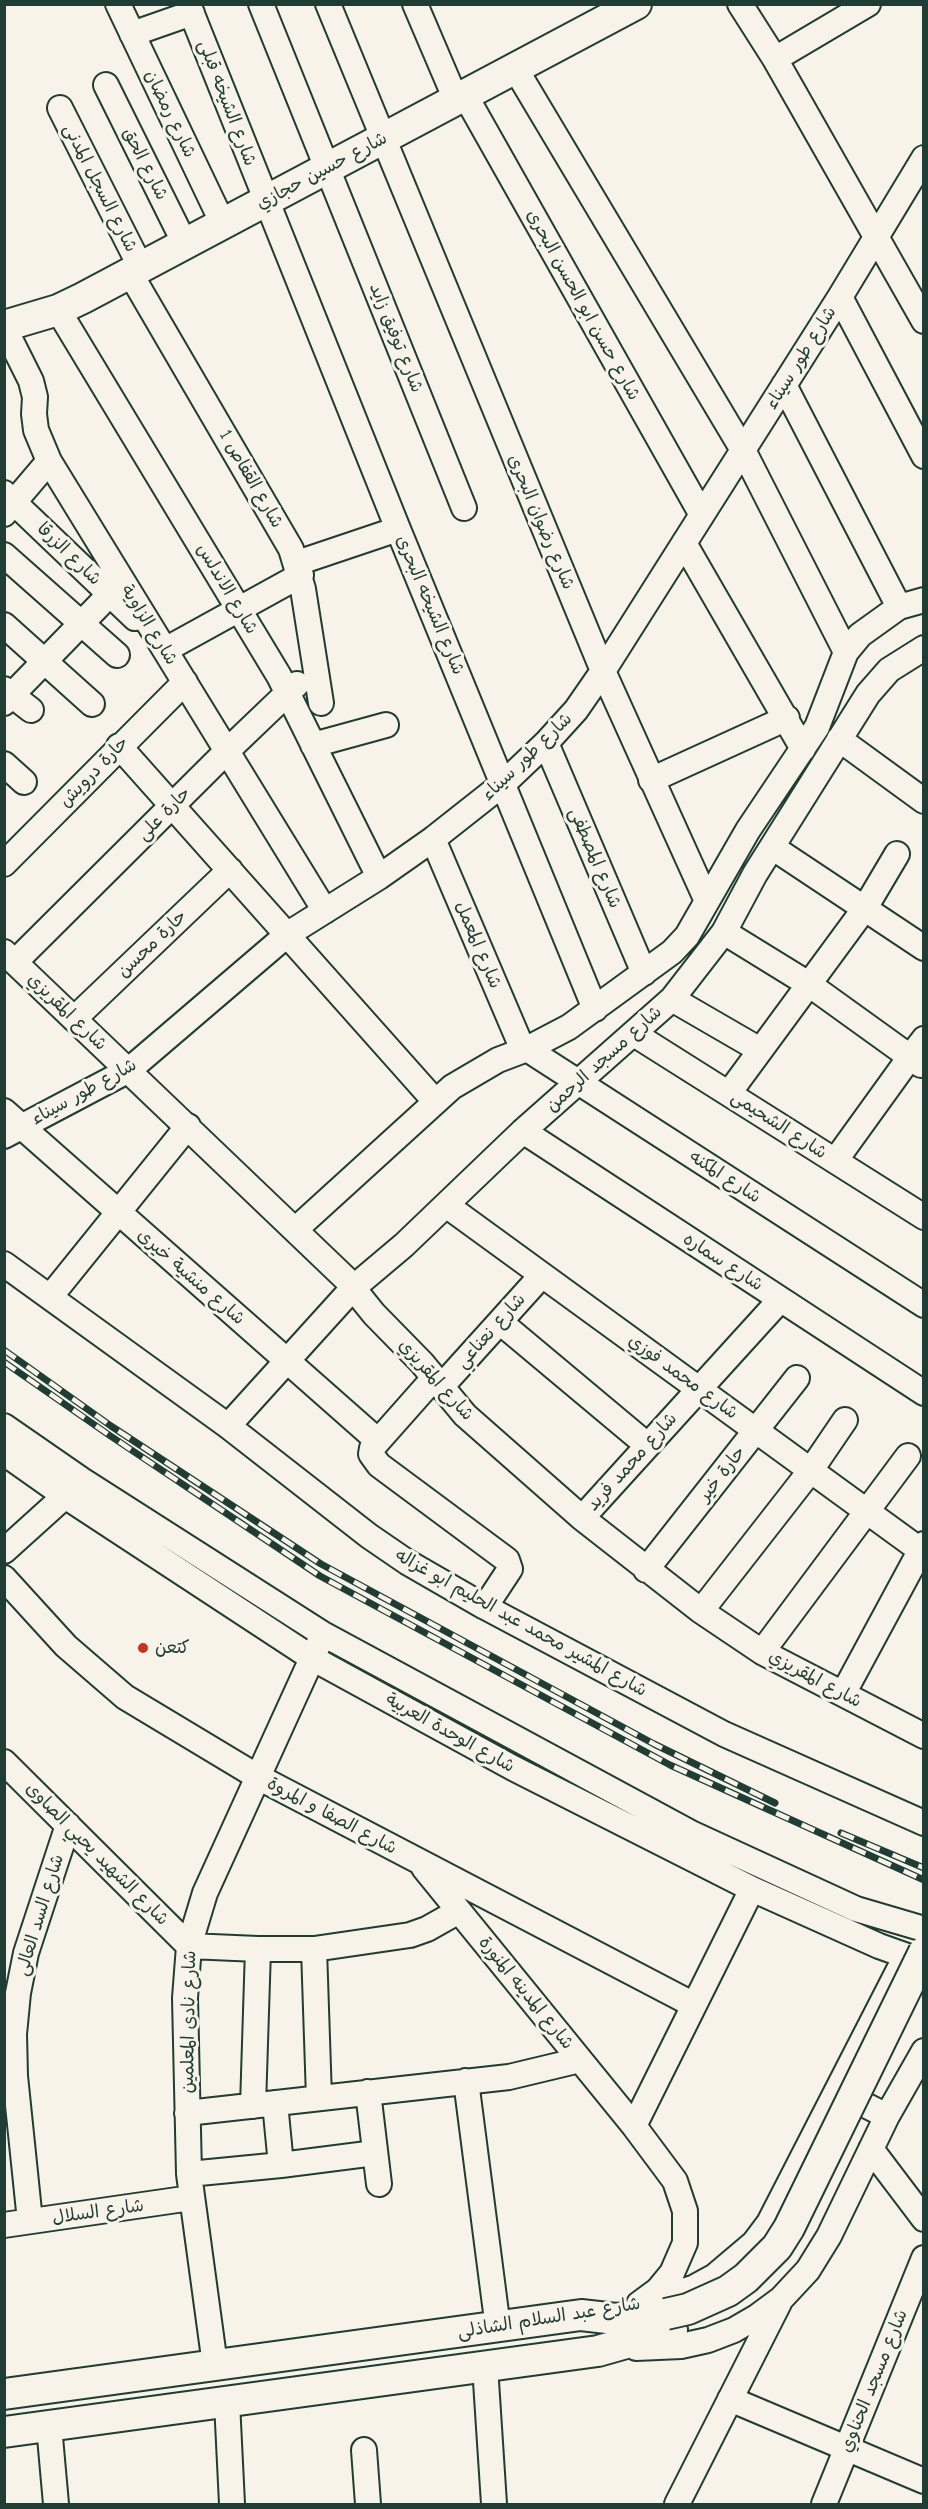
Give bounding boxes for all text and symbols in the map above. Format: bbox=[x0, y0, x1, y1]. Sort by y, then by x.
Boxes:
street label: شارع الشيخه قبلى bbox=[193, 37, 261, 169]
street label: شارع رمضان bbox=[139, 67, 201, 161]
street label: شارع السجل المدنى bbox=[58, 120, 142, 256]
street label: شارع الحق bbox=[118, 124, 172, 204]
street label: شارع حسين حجازي bbox=[253, 127, 391, 215]
street label: شارع حسن ابو الحسن البحرى bbox=[521, 206, 645, 404]
street label: شارع توفيق زايد bbox=[364, 280, 428, 396]
street label: شارع طور سيناء bbox=[761, 303, 841, 413]
street label: شارع القفاص 1 bbox=[214, 426, 288, 532]
street label: شارع رضوان البحرى bbox=[503, 451, 579, 593]
street label: شارع الزرقا bbox=[32, 518, 106, 590]
street label: شارع الشيخه البحرى bbox=[391, 532, 469, 678]
street label: شارع الاندلس bbox=[192, 540, 262, 638]
street label: شارع الزاوية bbox=[116, 581, 182, 669]
street label: شارع طور سيناء bbox=[477, 708, 577, 806]
street label: حارة درويش bbox=[55, 732, 133, 812]
street label: حارة على bbox=[133, 783, 195, 845]
street label: شارع المصطفى bbox=[564, 804, 626, 912]
street label: شارع المعمل bbox=[450, 898, 506, 992]
street label: حارة محسن bbox=[113, 906, 191, 982]
street label: شارع المقريزي bbox=[23, 969, 111, 1055]
street label: شارع مسجد الرحمن bbox=[542, 1001, 666, 1117]
street label: شارع طور سيناء bbox=[27, 1054, 141, 1130]
street label: شارع الشحيمى bbox=[727, 1086, 831, 1164]
street label: شارع المكنه bbox=[685, 1146, 765, 1208]
street label: شارع منشية خيرى bbox=[133, 1224, 249, 1330]
street label: شارع سماره bbox=[679, 1228, 767, 1296]
street label: شارع نعناعي bbox=[452, 1289, 530, 1373]
street label: شارع محمد فوزي bbox=[624, 1330, 742, 1424]
street label: شارع المقريزي bbox=[394, 1335, 478, 1425]
street label: شارع محمد فريد bbox=[582, 1408, 682, 1516]
street label: حارة خير bbox=[694, 1442, 750, 1506]
street label: شارع المشير محمد عبد الحليم ابو غزاله bbox=[391, 1545, 651, 1701]
place label: كتعن bbox=[155, 1637, 190, 1659]
marker: كتعن bbox=[136, 1641, 150, 1655]
street label: شارع المقريزي bbox=[765, 1645, 865, 1713]
street label: شارع الوحدة العربية bbox=[382, 1689, 518, 1777]
street label: شارع الصفا و المروة bbox=[263, 1773, 401, 1859]
street label: شارع الشهيد يحيي الصاوى bbox=[21, 1778, 173, 1930]
street label: شارع السد العالى bbox=[11, 1852, 69, 1978]
street label: شارع المدينه المنورة bbox=[474, 1932, 578, 2054]
street label: شارع نادى المعلمين bbox=[177, 1950, 201, 2094]
street label: شارع السلال bbox=[51, 2195, 145, 2229]
street label: شارع عبد السلام الشاذلى bbox=[456, 2293, 642, 2343]
street label: شارع مسجد الحناوي bbox=[836, 2306, 912, 2456]

